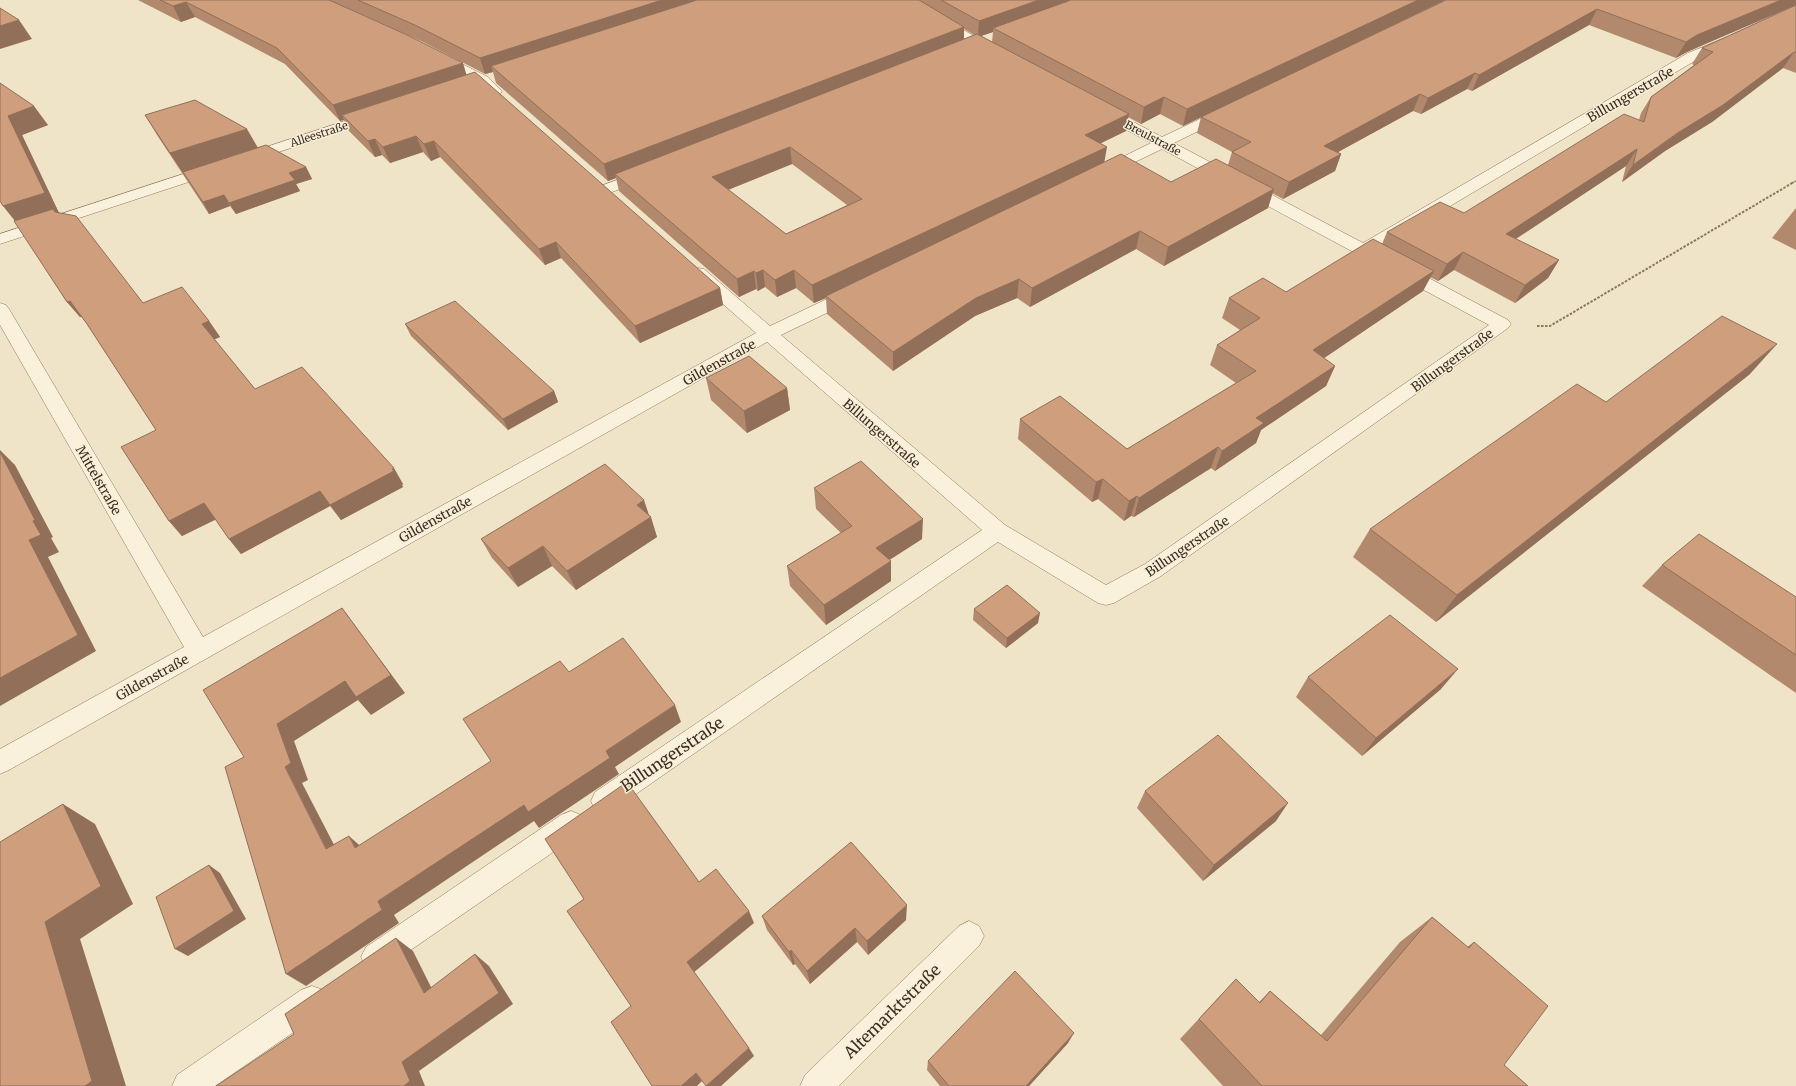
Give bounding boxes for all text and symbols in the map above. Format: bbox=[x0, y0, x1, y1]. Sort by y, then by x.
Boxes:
street label: Billungerstraße bbox=[1584, 63, 1677, 126]
street label: Breulstraße bbox=[1123, 117, 1184, 159]
street label: Alleestraße bbox=[287, 118, 350, 150]
street label: Billungerstraße bbox=[1408, 325, 1497, 396]
street label: Gildenstraße bbox=[680, 335, 759, 389]
street label: Billungerstraße bbox=[839, 395, 924, 472]
street label: Mittelstraße bbox=[72, 443, 125, 518]
street label: Gildenstraße bbox=[396, 492, 475, 546]
street label: Billungerstraße bbox=[1142, 512, 1233, 581]
street label: Gildenstraße bbox=[113, 650, 192, 704]
street label: Billungerstraße bbox=[617, 712, 727, 796]
street label: Altemarktstraße bbox=[839, 960, 945, 1063]

